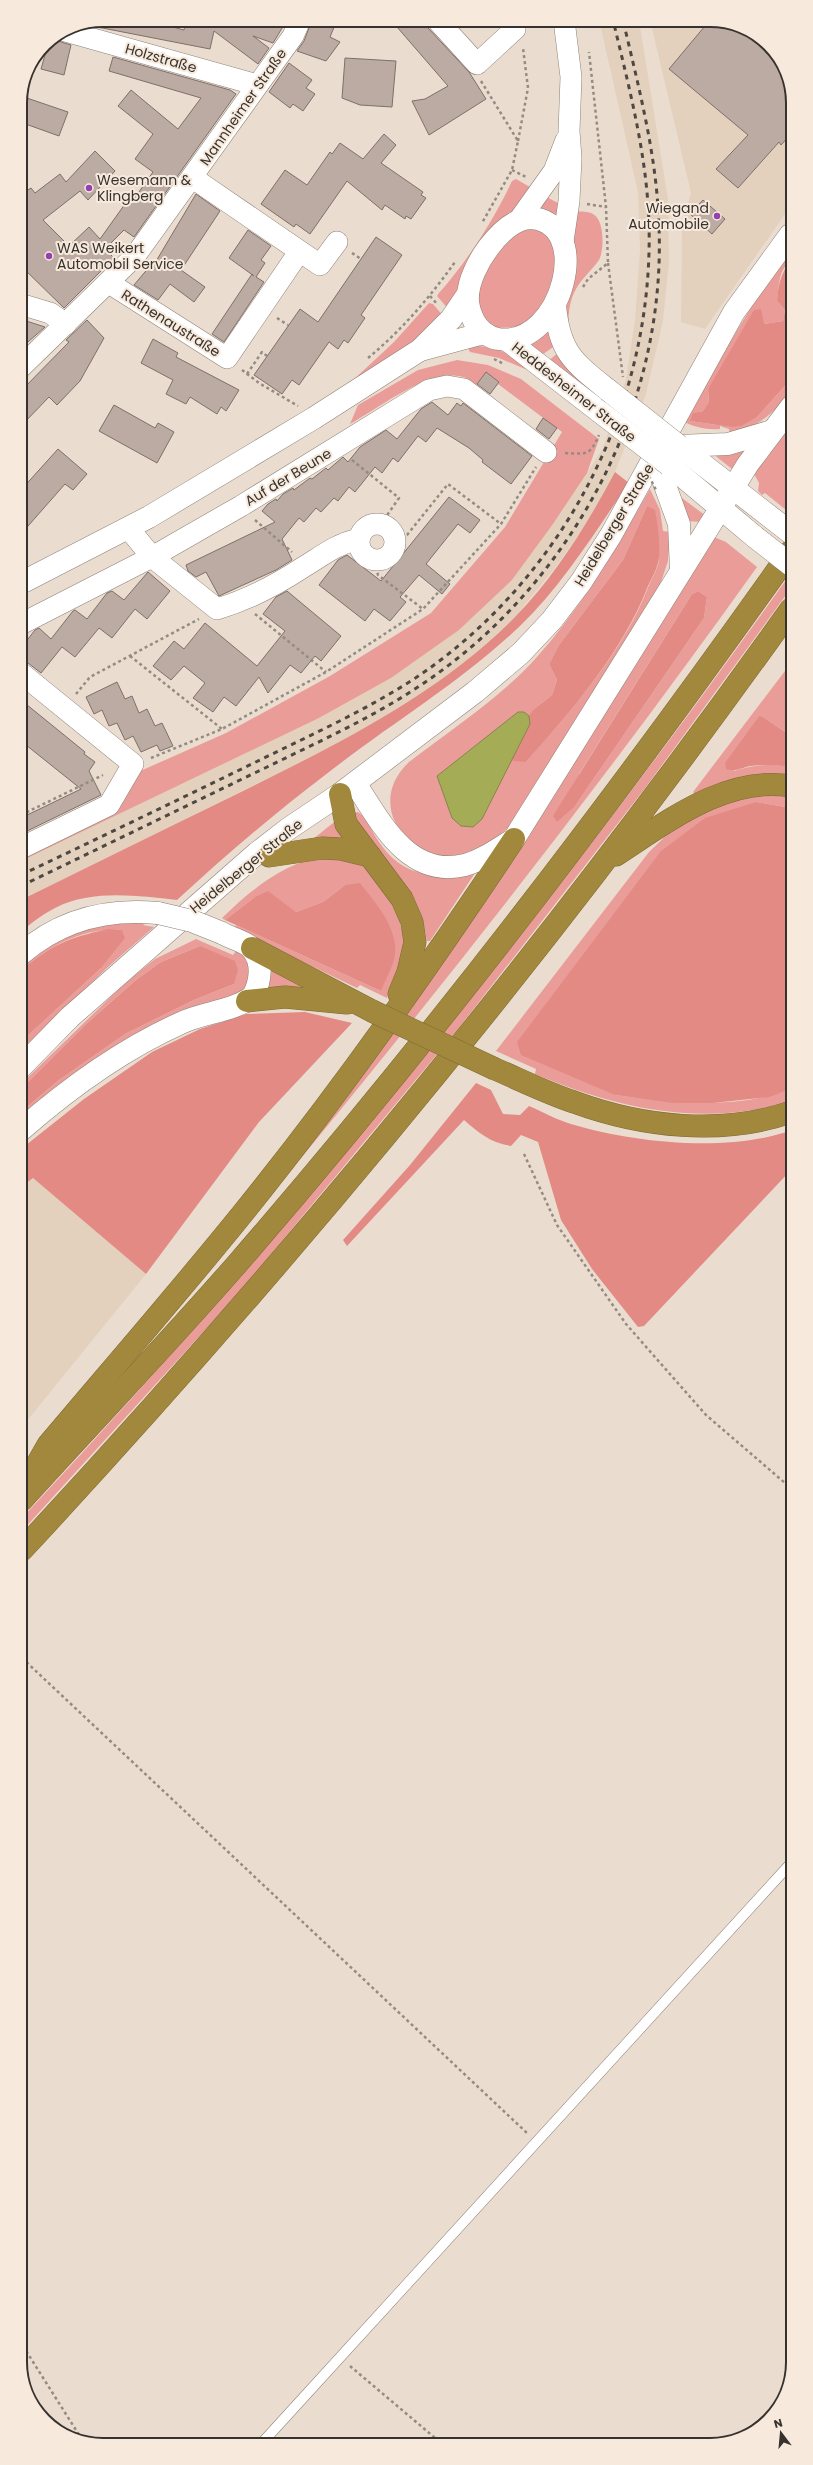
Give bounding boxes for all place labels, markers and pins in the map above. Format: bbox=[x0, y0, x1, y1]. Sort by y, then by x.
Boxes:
place label: Wesemann & Klingberg bbox=[97, 170, 192, 206]
marker: Wesemann & Klingberg bbox=[84, 183, 94, 193]
place label: Wiegand Automobile bbox=[628, 198, 709, 234]
marker: Wiegand Automobile bbox=[712, 211, 722, 221]
place label: WAS Weikert Automobil Service bbox=[57, 238, 184, 274]
marker: WAS Weikert Automobil Service bbox=[44, 251, 54, 261]

